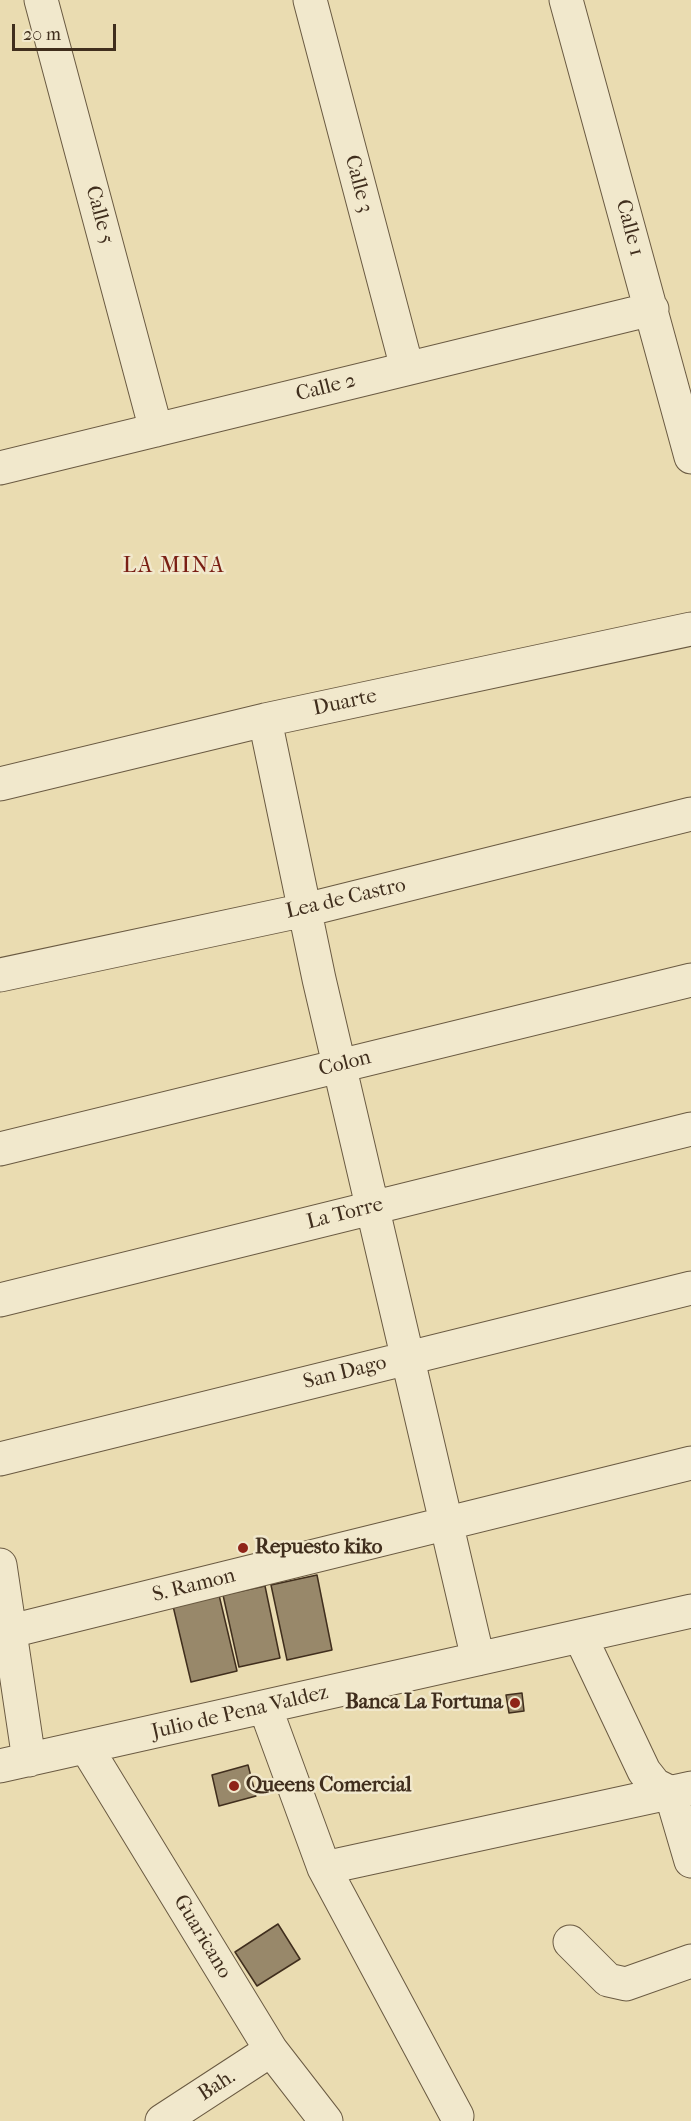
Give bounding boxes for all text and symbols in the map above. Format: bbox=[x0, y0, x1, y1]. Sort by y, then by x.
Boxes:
scale bar bbox=[15, 12, 118, 50]
text: 20 m bbox=[23, 24, 61, 45]
street label: Calle 3 bbox=[338, 152, 378, 216]
street label: Calle 5 bbox=[79, 183, 119, 247]
street label: Calle 1 bbox=[609, 197, 649, 259]
street label: Calle 2 bbox=[293, 368, 359, 408]
district label: LA MINA bbox=[123, 554, 225, 580]
street label: Duarte bbox=[311, 684, 379, 722]
street label: Lea de Castro bbox=[284, 873, 408, 925]
street label: Colon bbox=[316, 1045, 374, 1083]
street label: La Torre bbox=[304, 1192, 386, 1236]
street label: San Dago bbox=[301, 1351, 389, 1395]
place label: Repuesto kiko bbox=[255, 1535, 382, 1561]
marker: Repuesto kiko bbox=[236, 1541, 250, 1555]
street label: S. Ramon bbox=[150, 1564, 238, 1608]
street label: Julio de Pena Valdez bbox=[149, 1680, 331, 1746]
place label: Banca La Fortuna bbox=[345, 1690, 503, 1716]
marker: Banca La Fortuna bbox=[508, 1696, 522, 1710]
place label: Queens Comercial bbox=[246, 1773, 412, 1799]
marker: Queens Comercial bbox=[227, 1779, 241, 1793]
street label: Guaricano bbox=[167, 1891, 237, 1983]
street label: Bah. bbox=[194, 2065, 240, 2107]

